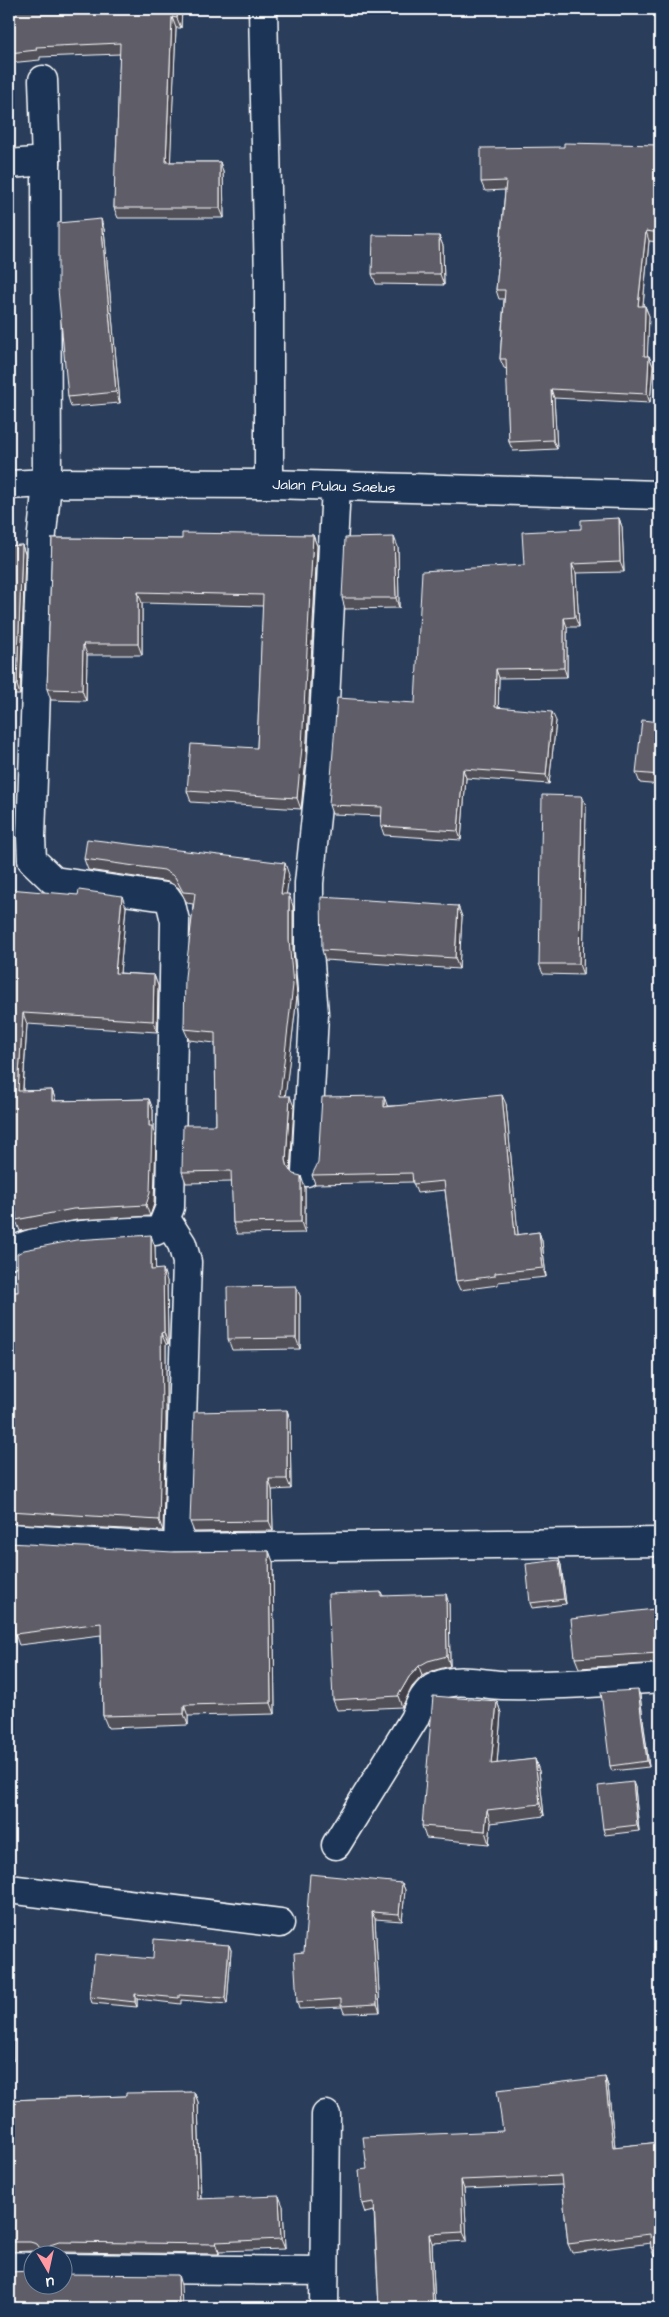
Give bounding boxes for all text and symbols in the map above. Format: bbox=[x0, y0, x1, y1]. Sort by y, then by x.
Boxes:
street label: Jalan Pulau Saelus bbox=[272, 474, 396, 499]
north arrow bbox=[22, 2244, 72, 2294]
text: U bbox=[44, 2271, 55, 2292]

